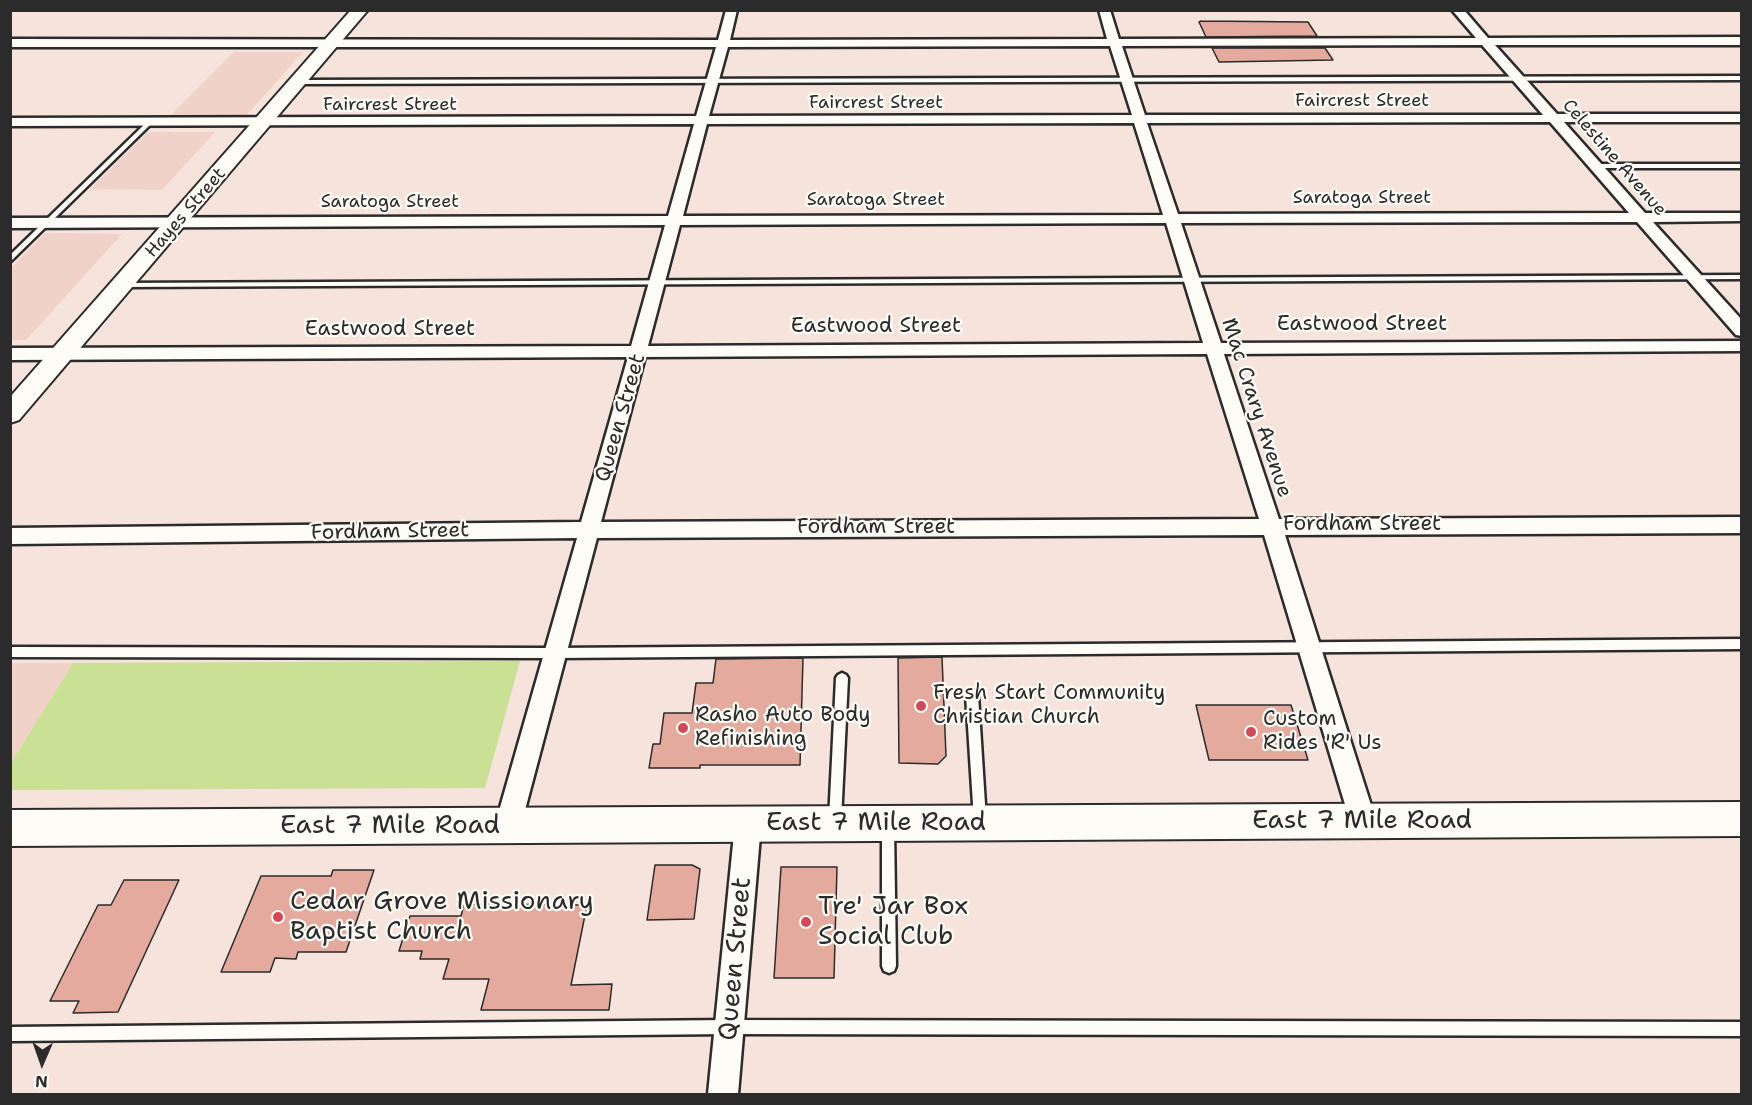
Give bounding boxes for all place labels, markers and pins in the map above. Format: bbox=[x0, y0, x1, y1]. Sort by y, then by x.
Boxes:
place label: Fresh Start Community Christian Church bbox=[933, 681, 1165, 731]
marker: Fresh Start Community Christian Church bbox=[914, 699, 928, 713]
place label: Rasho Auto Body Refinishing bbox=[695, 703, 870, 753]
place label: Custom Rides 'R' Us bbox=[1263, 707, 1382, 757]
marker: Rasho Auto Body Refinishing bbox=[676, 721, 690, 735]
marker: Custom Rides 'R' Us bbox=[1244, 725, 1258, 739]
place label: Cedar Grove Missionary Baptist Church bbox=[290, 886, 594, 948]
place label: Tre' Jar Box Social Club bbox=[818, 891, 968, 952]
marker: Cedar Grove Missionary Baptist Church bbox=[271, 910, 285, 924]
marker: Tre' Jar Box Social Club bbox=[799, 915, 813, 929]

